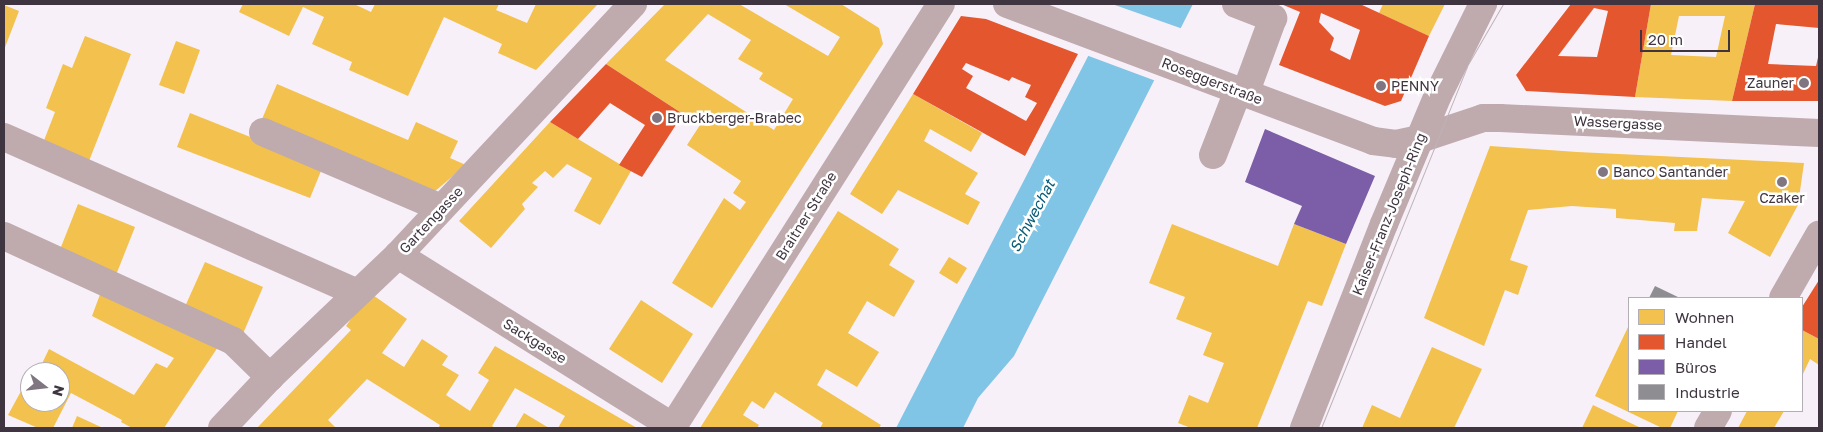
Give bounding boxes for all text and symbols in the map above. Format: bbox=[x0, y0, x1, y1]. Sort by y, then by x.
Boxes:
scale bar bbox=[1643, 20, 1733, 52]
text: 20 m bbox=[1648, 30, 1683, 48]
street label: Roseggerstraße bbox=[1159, 54, 1265, 108]
place label: Zauner bbox=[1747, 75, 1794, 91]
marker: Zauner bbox=[1798, 77, 1810, 89]
place label: PENNY bbox=[1391, 78, 1439, 94]
marker: PENNY bbox=[1375, 80, 1387, 92]
place label: Bruckberger-Brabec bbox=[667, 110, 802, 126]
marker: Bruckberger-Brabec bbox=[651, 112, 663, 124]
street label: Wassergasse bbox=[1573, 112, 1663, 134]
street label: Kaiser-Franz-Joseph-Ring bbox=[1349, 130, 1429, 298]
place label: Banco Santander bbox=[1613, 164, 1728, 180]
marker: Banco Santander bbox=[1597, 166, 1609, 178]
street label: Braitner Straße bbox=[772, 169, 840, 263]
marker: Czaker bbox=[1776, 176, 1788, 188]
water label: Schwechat bbox=[1005, 177, 1059, 255]
street label: Gartengasse bbox=[396, 183, 466, 257]
place label: Czaker bbox=[1759, 190, 1805, 206]
legend bbox=[1628, 297, 1803, 412]
text: Wohnen bbox=[1675, 308, 1734, 326]
street label: Sackgasse bbox=[500, 315, 570, 367]
text: Handel bbox=[1675, 333, 1727, 351]
text: Büros bbox=[1675, 358, 1717, 376]
north arrow bbox=[20, 362, 70, 412]
text: Industrie bbox=[1675, 383, 1740, 401]
text: N bbox=[49, 384, 69, 398]

